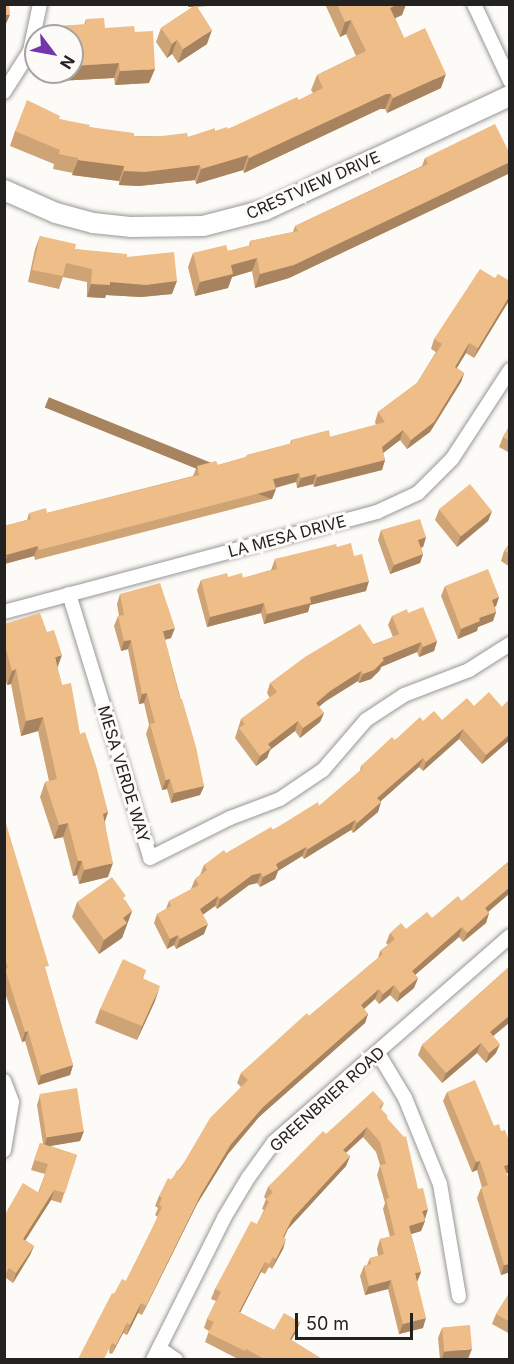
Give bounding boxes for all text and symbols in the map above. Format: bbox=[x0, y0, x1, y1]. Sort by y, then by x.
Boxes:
north arrow bbox=[24, 24, 84, 84]
text: N bbox=[56, 52, 79, 73]
street label: CRESTVIEW DRIVE bbox=[243, 147, 383, 223]
street label: LA MESA DRIVE bbox=[226, 511, 348, 561]
street label: MESA VERDE WAY bbox=[94, 703, 154, 845]
street label: GREENBRIER ROAD bbox=[266, 1042, 388, 1156]
scale bar bbox=[298, 1301, 416, 1339]
text: 50 m bbox=[306, 1313, 349, 1334]

